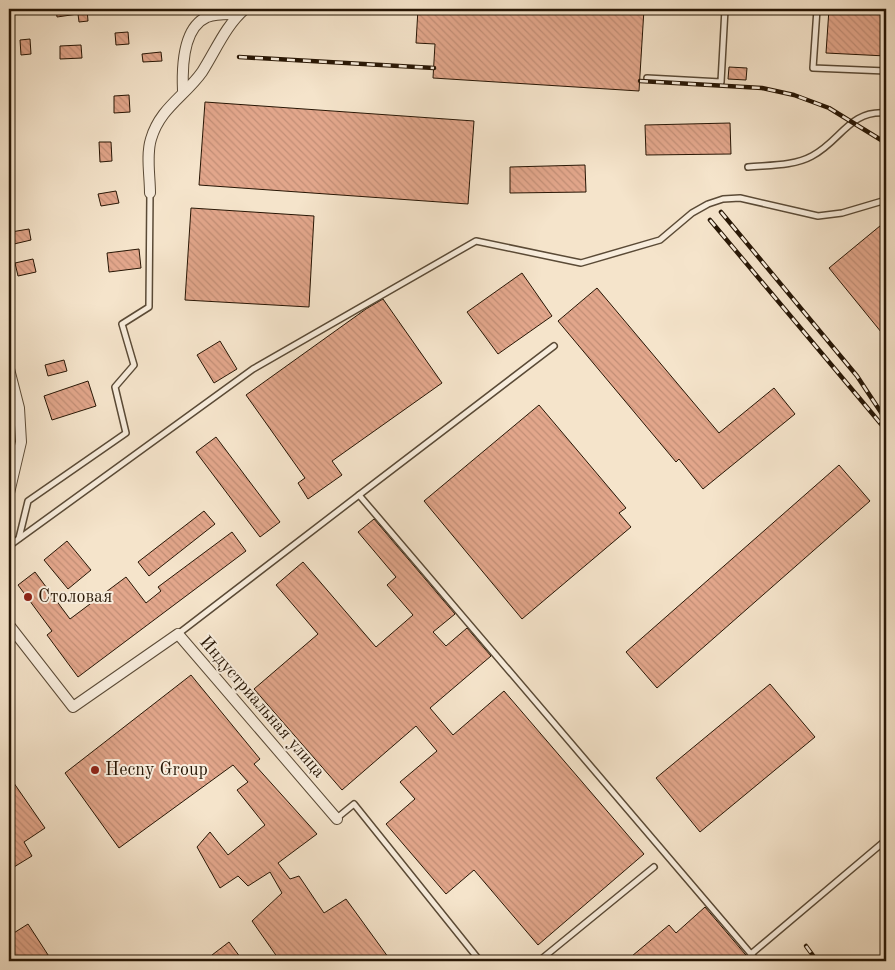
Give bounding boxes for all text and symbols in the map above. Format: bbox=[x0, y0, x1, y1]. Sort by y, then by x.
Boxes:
place label: Столовая bbox=[38, 588, 112, 606]
marker: Столовая bbox=[22, 591, 34, 603]
street label: Индустриальная улица bbox=[196, 633, 328, 781]
place label: Hecny Group bbox=[105, 761, 208, 779]
marker: Hecny Group bbox=[89, 764, 101, 776]

